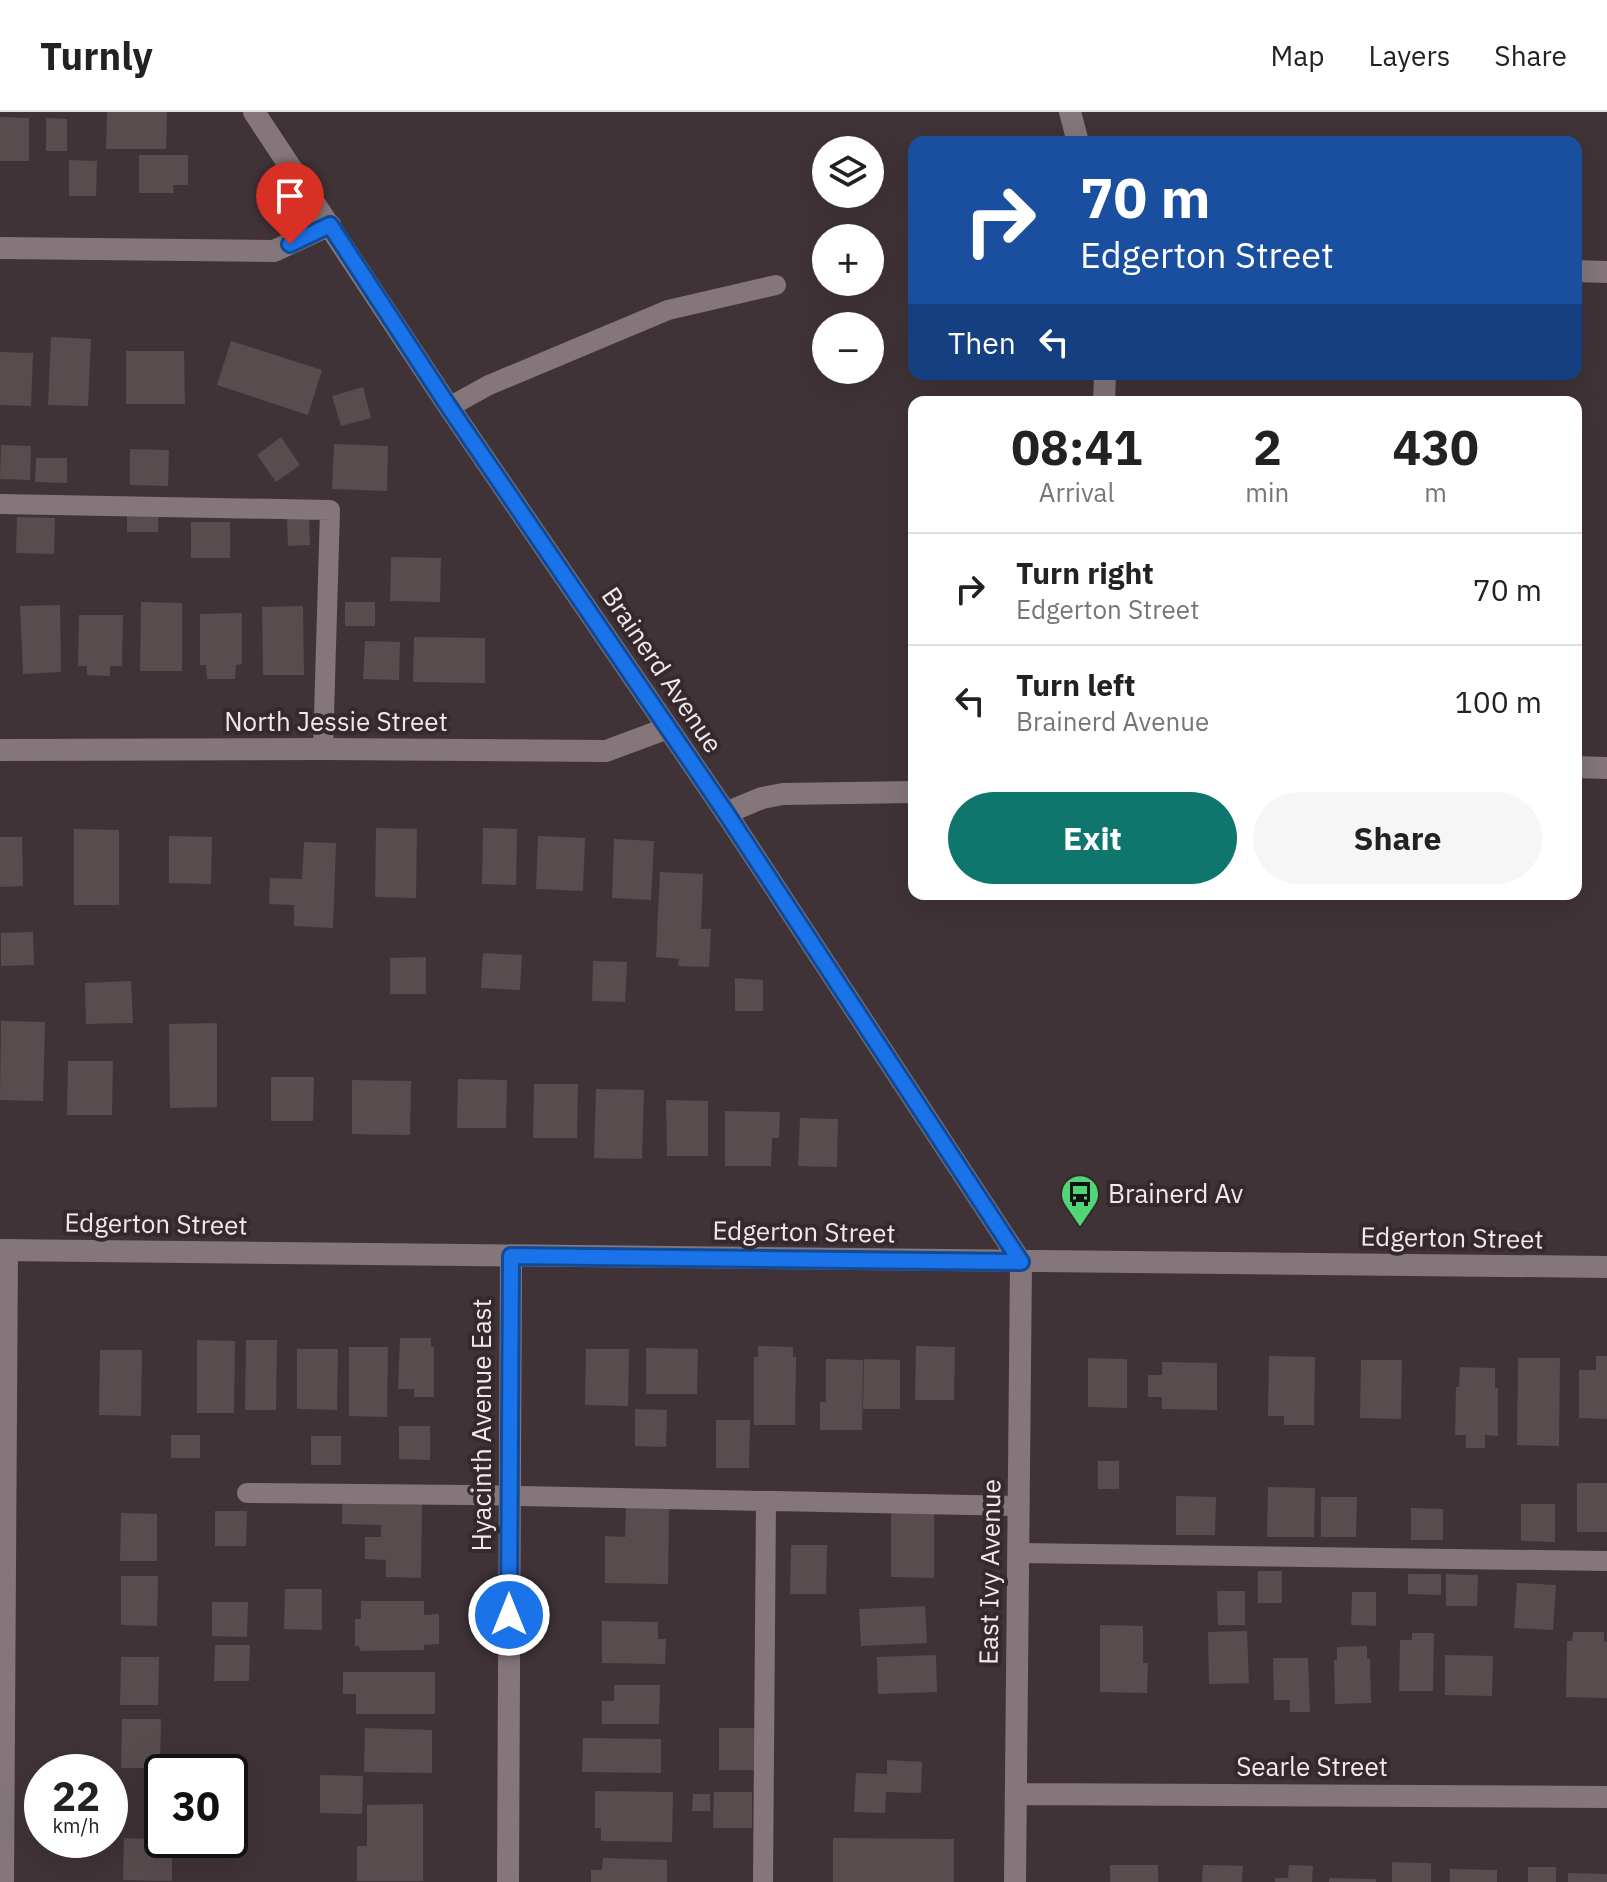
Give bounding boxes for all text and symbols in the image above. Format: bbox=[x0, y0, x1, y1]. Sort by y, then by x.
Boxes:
text: Turnly bbox=[40, 31, 153, 80]
text: Map bbox=[1270, 37, 1324, 74]
text: Layers bbox=[1368, 37, 1450, 74]
text: Share bbox=[1494, 37, 1567, 74]
map controls bbox=[812, 136, 884, 384]
button: layers bbox=[812, 136, 884, 208]
text: 70 m bbox=[1080, 161, 1210, 233]
pin bbox=[256, 162, 324, 244]
icon: right bbox=[948, 168, 1052, 272]
icon: arrive bbox=[268, 174, 312, 218]
button: + bbox=[812, 224, 884, 296]
text: Edgerton Street bbox=[1080, 231, 1334, 278]
button: − bbox=[812, 312, 884, 384]
icon: left bbox=[1032, 320, 1076, 364]
text: Then bbox=[948, 323, 1016, 362]
text: 08:41 bbox=[1011, 416, 1142, 478]
text: 2 bbox=[1253, 416, 1282, 478]
text: 430 bbox=[1392, 416, 1479, 478]
text: Arrival bbox=[1039, 475, 1115, 509]
text: min bbox=[1245, 475, 1289, 509]
text: m bbox=[1424, 475, 1447, 509]
text: Turn right bbox=[1016, 553, 1154, 592]
icon: right bbox=[948, 567, 992, 611]
text: 70 m bbox=[1473, 570, 1542, 609]
street label: Brainerd Avenue bbox=[595, 580, 731, 759]
text: Edgerton Street bbox=[1016, 592, 1199, 626]
text: Turn left bbox=[1016, 665, 1135, 704]
icon: left bbox=[948, 679, 992, 723]
text: 100 m bbox=[1455, 682, 1542, 721]
street label: North Jessie Street bbox=[224, 704, 448, 738]
text: Brainerd Avenue bbox=[1016, 704, 1209, 738]
button: Exit bbox=[948, 792, 1237, 884]
button: Share bbox=[1253, 792, 1542, 884]
bus stop icon: Brainerd Av bbox=[1059, 1173, 1101, 1228]
place label: Brainerd Av bbox=[1108, 1176, 1244, 1210]
street label: Edgerton Street bbox=[64, 1204, 248, 1242]
street label: Edgerton Street bbox=[712, 1212, 896, 1250]
street label: Edgerton Street bbox=[1360, 1218, 1544, 1256]
street label: Hyacinth Avenue East bbox=[464, 1299, 498, 1551]
street label: East Ivy Avenue bbox=[970, 1479, 1008, 1665]
position arrow bbox=[467, 1573, 551, 1657]
street label: Searle Street bbox=[1236, 1749, 1388, 1783]
speed limit sign: 30 bbox=[144, 1754, 248, 1858]
text: 22 bbox=[52, 1770, 100, 1822]
text: km/h bbox=[52, 1812, 100, 1839]

